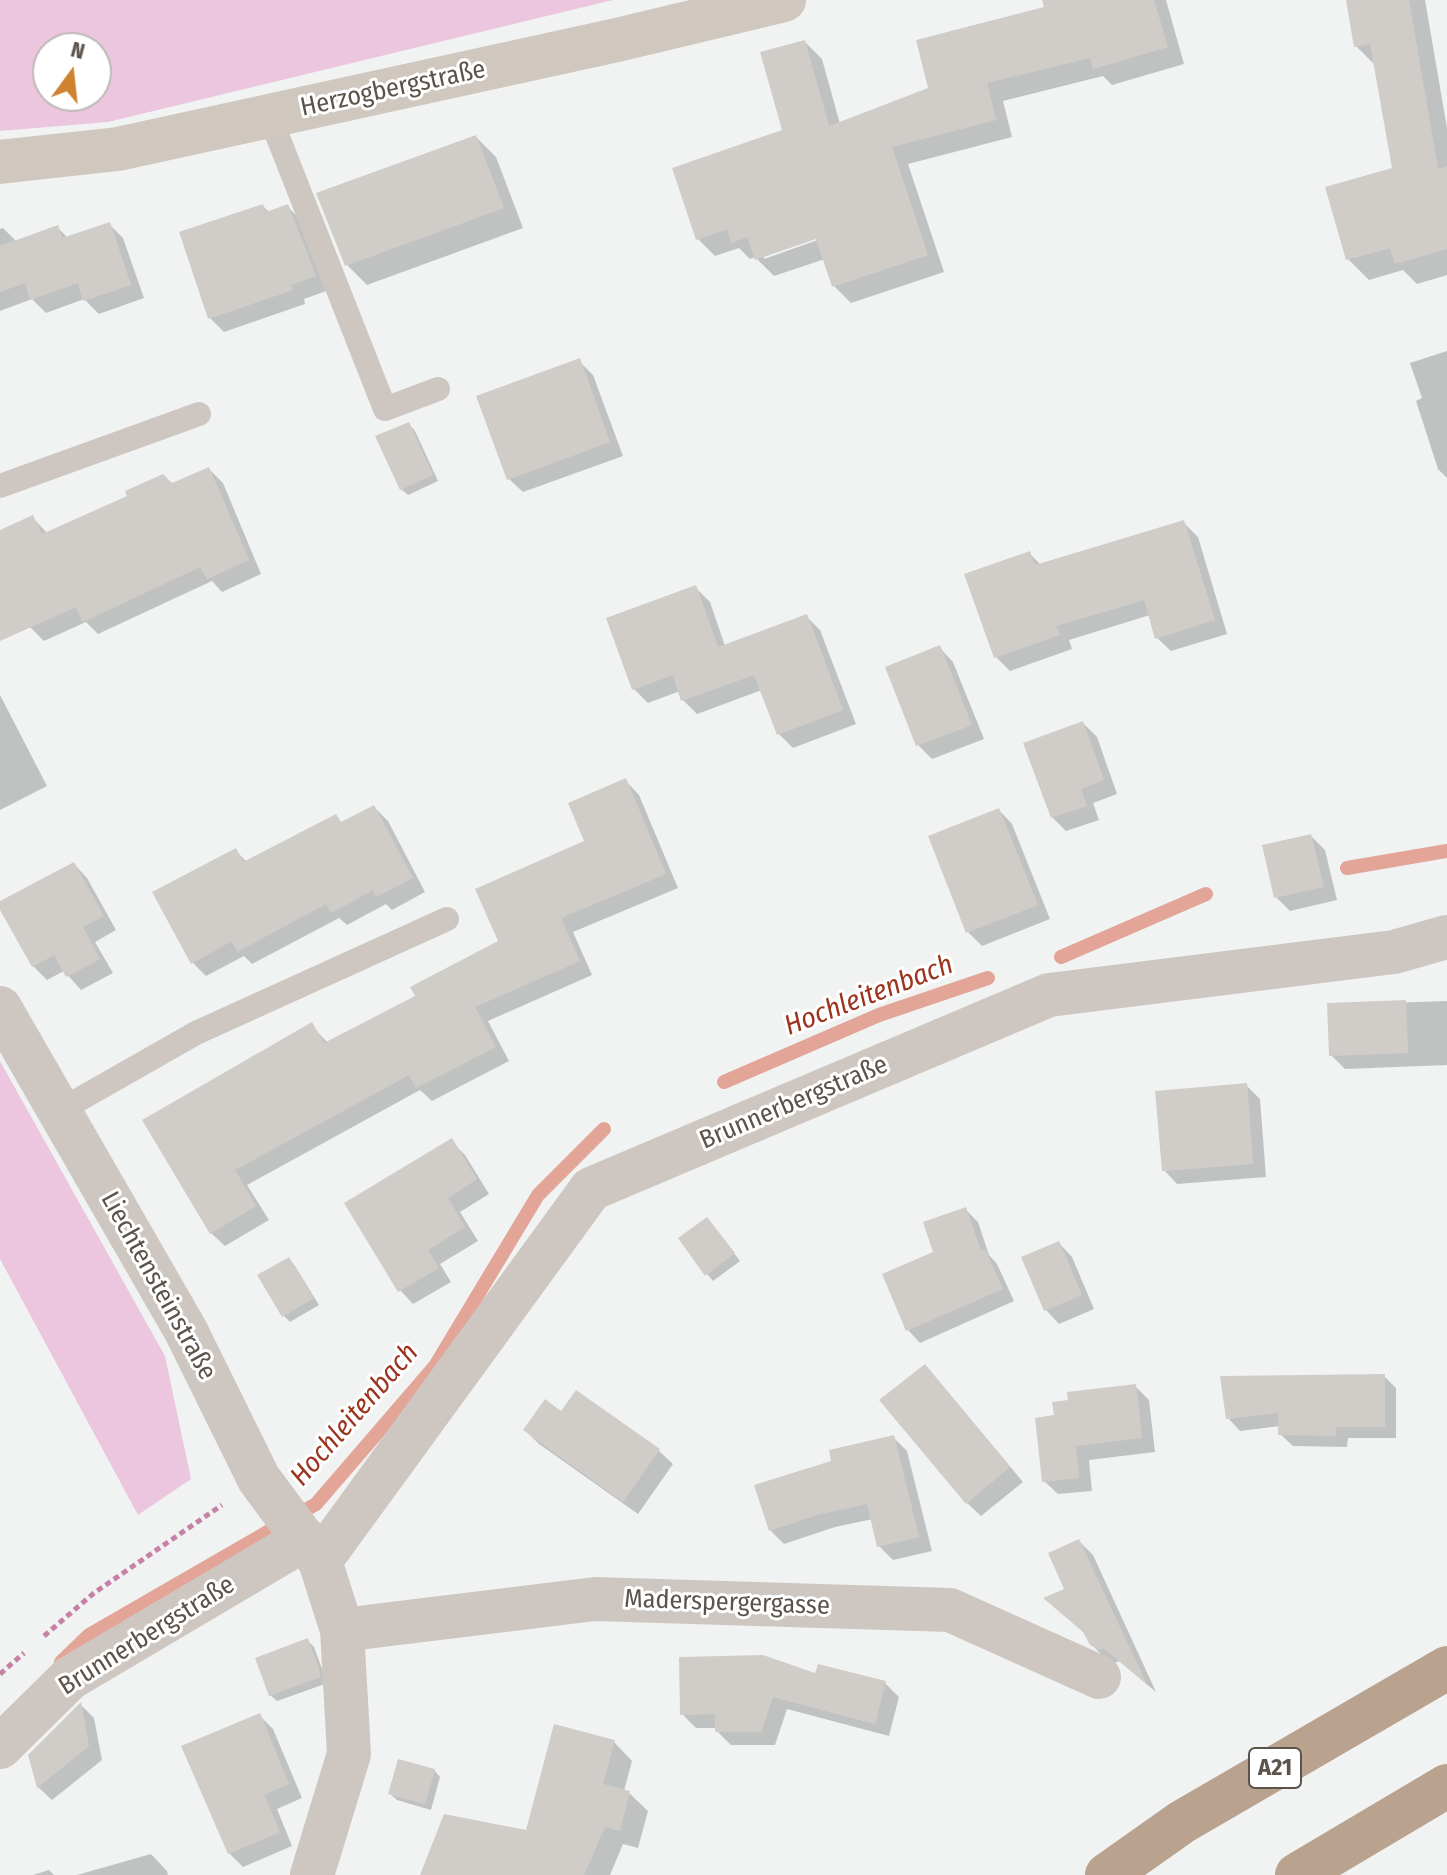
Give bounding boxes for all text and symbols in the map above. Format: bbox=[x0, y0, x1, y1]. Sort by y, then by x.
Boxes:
north arrow bbox=[32, 32, 112, 112]
text: N bbox=[68, 36, 88, 65]
street label: Herzogbergstraße bbox=[298, 54, 488, 124]
water label: Hochleitenbach bbox=[780, 948, 958, 1044]
street label: Brunnerbergstraße bbox=[695, 1049, 893, 1157]
street label: Liechtensteinstraße bbox=[93, 1187, 223, 1385]
water label: Hochleitenbach bbox=[284, 1337, 426, 1493]
street label: Brunnerbergstraße bbox=[54, 1570, 240, 1702]
street label: Maderspergergasse bbox=[624, 1584, 830, 1622]
road number: A21 bbox=[1249, 1748, 1301, 1788]

